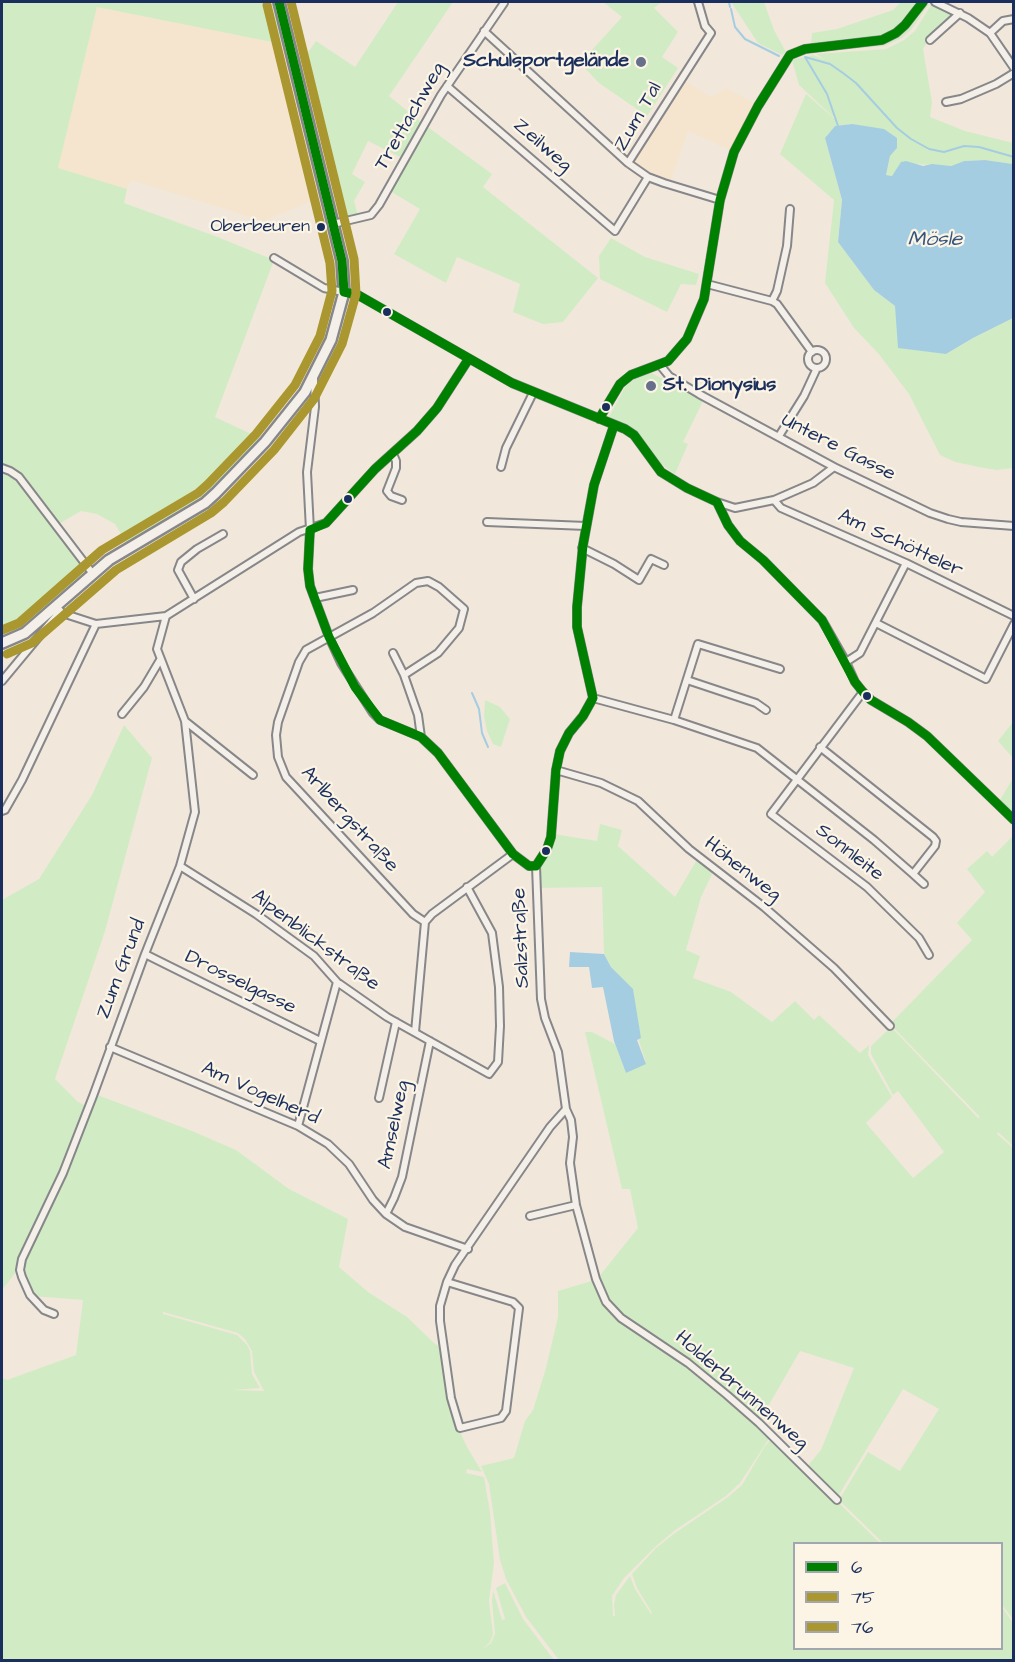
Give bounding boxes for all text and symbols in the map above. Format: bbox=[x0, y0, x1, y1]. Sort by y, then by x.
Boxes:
place label: Schulsportgelände bbox=[463, 50, 629, 74]
marker: Schulsportgelände bbox=[634, 55, 648, 69]
street label: Trettachweg bbox=[370, 59, 452, 175]
street label: Zum Tal bbox=[610, 78, 668, 156]
street label: Zeilweg bbox=[508, 114, 576, 178]
place label: Oberbeuren bbox=[211, 216, 310, 238]
marker: Oberbeuren bbox=[315, 221, 327, 233]
water label: Mösle bbox=[908, 228, 962, 254]
unlabelled marker bbox=[381, 306, 393, 318]
place label: St. Dionysius bbox=[663, 374, 776, 398]
marker: St. Dionysius bbox=[644, 379, 658, 393]
unlabelled marker bbox=[600, 401, 612, 413]
street label: Untere Gasse bbox=[777, 409, 899, 487]
unlabelled marker bbox=[342, 493, 354, 505]
street label: Am Schötteler bbox=[834, 505, 966, 583]
unlabelled marker bbox=[861, 690, 873, 702]
street label: Arlbergstraße bbox=[295, 762, 403, 878]
street label: Sonnleite bbox=[810, 819, 888, 887]
street label: Höhenweg bbox=[699, 832, 785, 908]
unlabelled marker bbox=[540, 845, 552, 857]
street label: Alpenblickstraße bbox=[246, 885, 384, 997]
street label: Salzstraße bbox=[508, 887, 536, 989]
street label: Zum Grund bbox=[92, 916, 152, 1022]
street label: Drosselgasse bbox=[181, 946, 299, 1020]
street label: Am Vogelherd bbox=[197, 1057, 323, 1131]
street label: Amselweg bbox=[374, 1079, 416, 1171]
street label: Holderbrunnenweg bbox=[669, 1326, 813, 1456]
legend bbox=[793, 1542, 1003, 1650]
text: 6 bbox=[851, 1555, 862, 1580]
text: 75 bbox=[851, 1585, 875, 1610]
text: 76 bbox=[851, 1615, 873, 1640]

